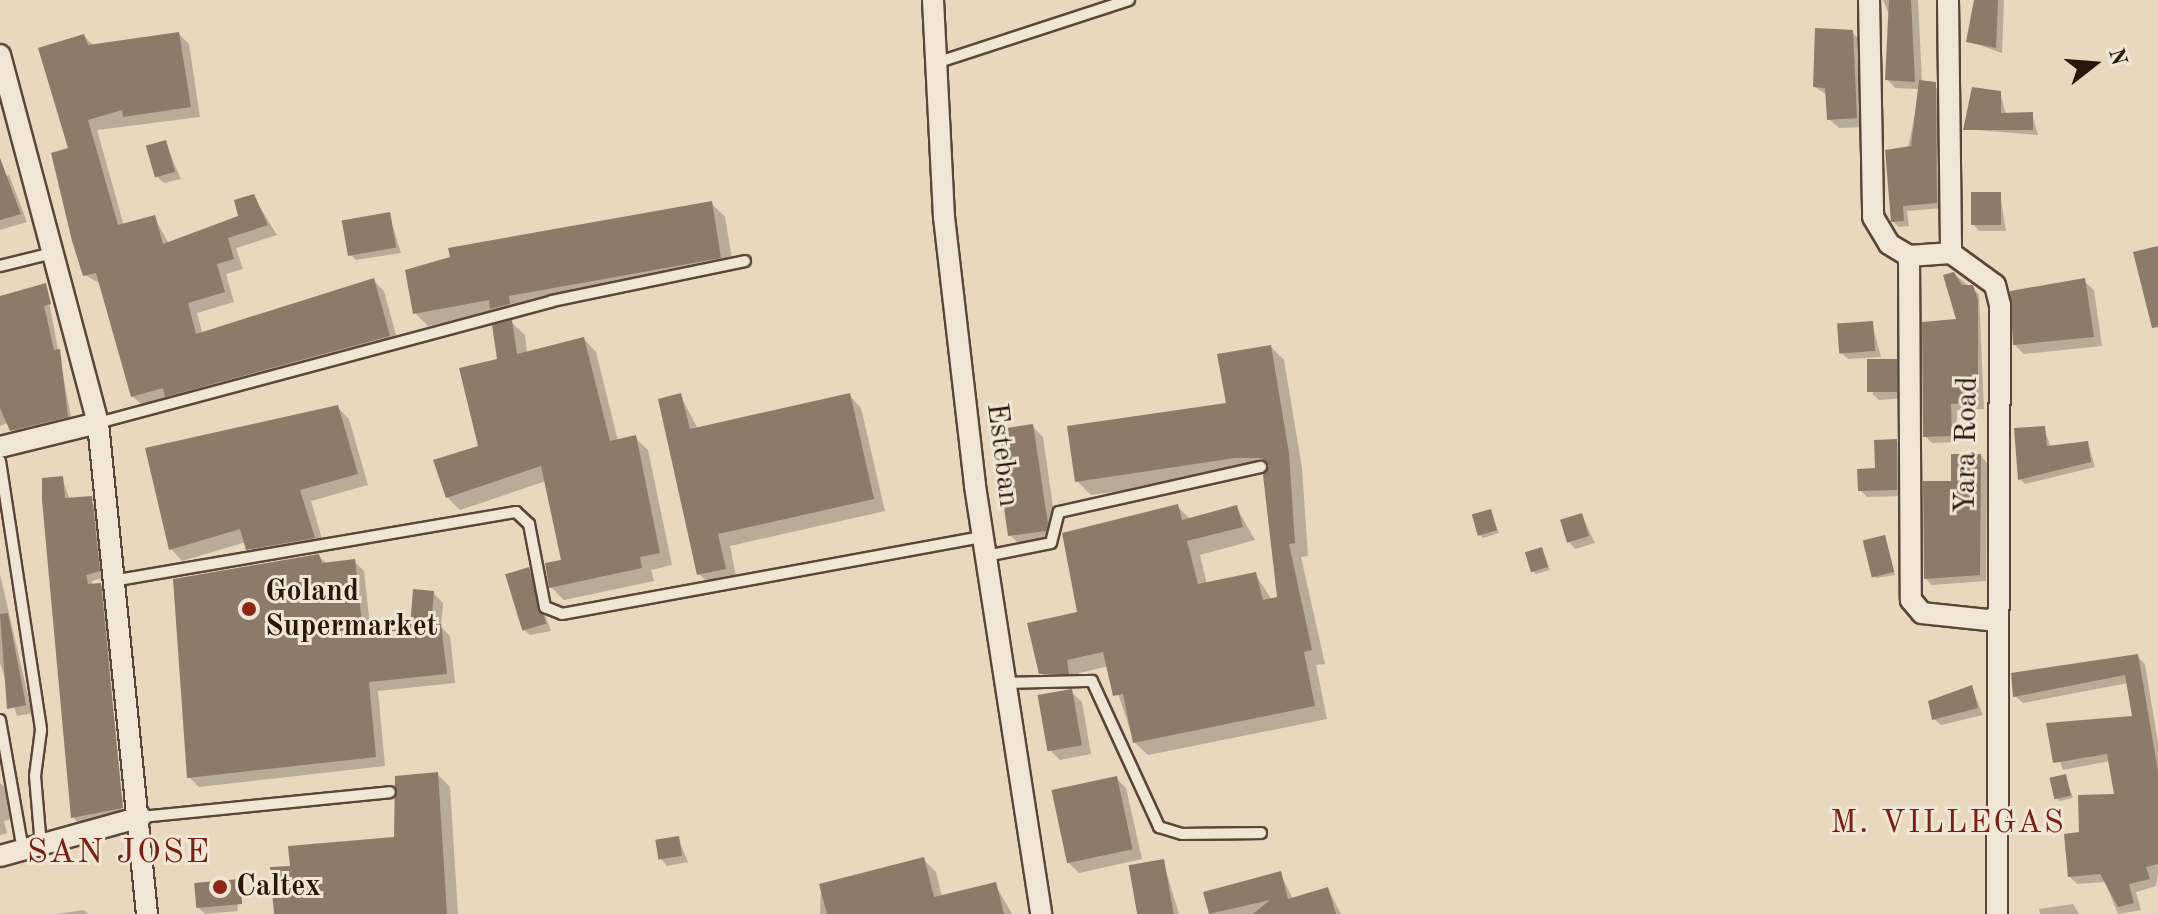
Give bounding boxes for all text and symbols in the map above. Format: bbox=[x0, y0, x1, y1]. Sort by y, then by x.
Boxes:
north arrow bbox=[2054, 24, 2134, 104]
text: N bbox=[2104, 46, 2130, 68]
street label: Yara Road bbox=[1948, 376, 1986, 514]
street label: Esteban bbox=[978, 401, 1026, 509]
place label: Goland Supermarket bbox=[265, 574, 438, 644]
marker: Goland Supermarket bbox=[240, 600, 258, 618]
district label: M. VILLEGAS bbox=[1830, 805, 2066, 843]
district label: SAN JOSE bbox=[27, 834, 211, 874]
place label: Caltex bbox=[236, 869, 321, 905]
marker: Caltex bbox=[211, 878, 229, 896]

